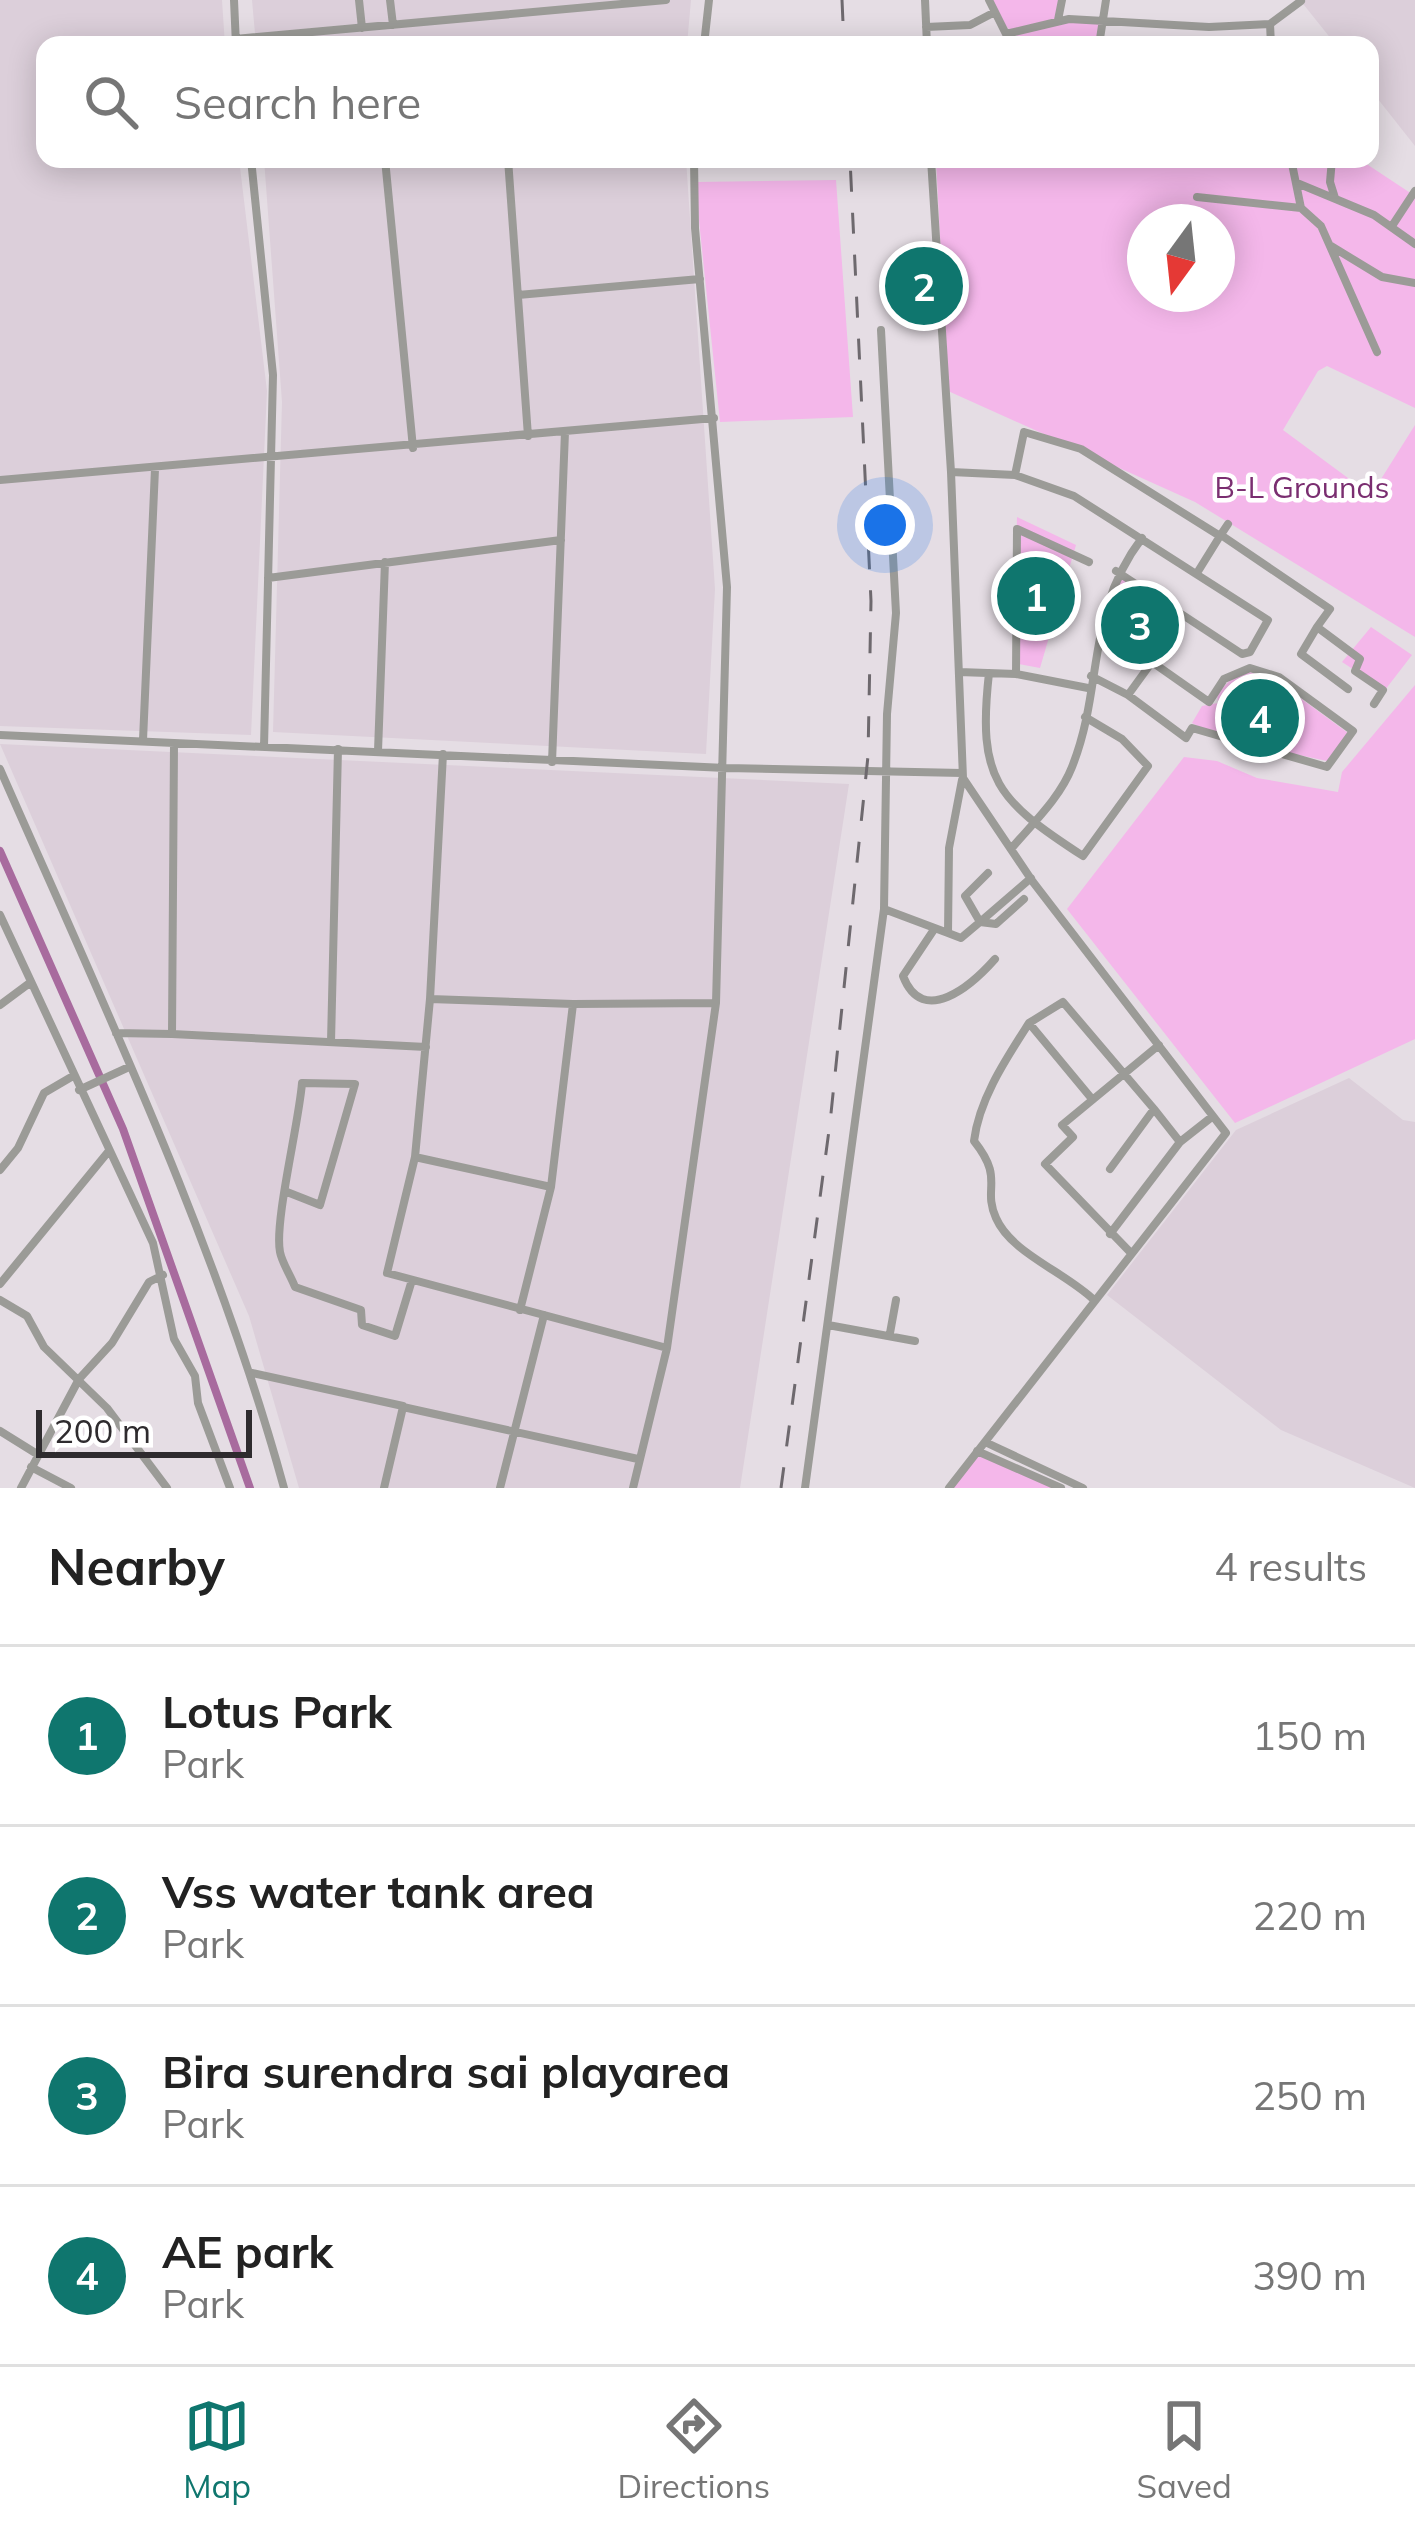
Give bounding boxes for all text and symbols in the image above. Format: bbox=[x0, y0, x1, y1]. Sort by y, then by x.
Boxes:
search box bbox=[36, 36, 1379, 168]
icon: search bbox=[78, 69, 144, 135]
text: Search here bbox=[174, 74, 421, 130]
north arrow bbox=[1127, 204, 1235, 312]
pin: 2 bbox=[885, 241, 963, 331]
park label: B-L Grounds bbox=[1215, 468, 1389, 506]
your location bbox=[855, 495, 915, 555]
pin: 1 bbox=[997, 551, 1075, 641]
pin: 3 bbox=[1101, 580, 1179, 670]
pin: 4 bbox=[1221, 673, 1299, 763]
scale bar bbox=[36, 1404, 252, 1457]
text: 200 m bbox=[54, 1410, 151, 1451]
text: Nearby bbox=[48, 1534, 225, 1598]
text: 4 results bbox=[1214, 1542, 1367, 1591]
text: Lotus Park bbox=[162, 1683, 392, 1739]
text: 1 bbox=[75, 1711, 99, 1760]
text: 150 m bbox=[1252, 1711, 1367, 1760]
text: Park bbox=[162, 1739, 244, 1788]
text: Vss water tank area bbox=[162, 1863, 595, 1919]
text: 2 bbox=[75, 1891, 99, 1940]
text: 220 m bbox=[1252, 1891, 1367, 1940]
text: Park bbox=[162, 1919, 244, 1968]
text: Bira surendra sai playarea bbox=[162, 2043, 730, 2099]
text: 3 bbox=[75, 2071, 99, 2120]
text: 250 m bbox=[1252, 2071, 1367, 2120]
text: Park bbox=[162, 2099, 244, 2148]
text: AE park bbox=[162, 2223, 333, 2279]
text: 4 bbox=[75, 2251, 99, 2300]
text: 390 m bbox=[1252, 2251, 1367, 2300]
text: Park bbox=[162, 2279, 244, 2328]
tab: Map bbox=[183, 2393, 251, 2506]
tab: Directions bbox=[618, 2393, 770, 2506]
tab: Saved bbox=[1137, 2393, 1232, 2506]

